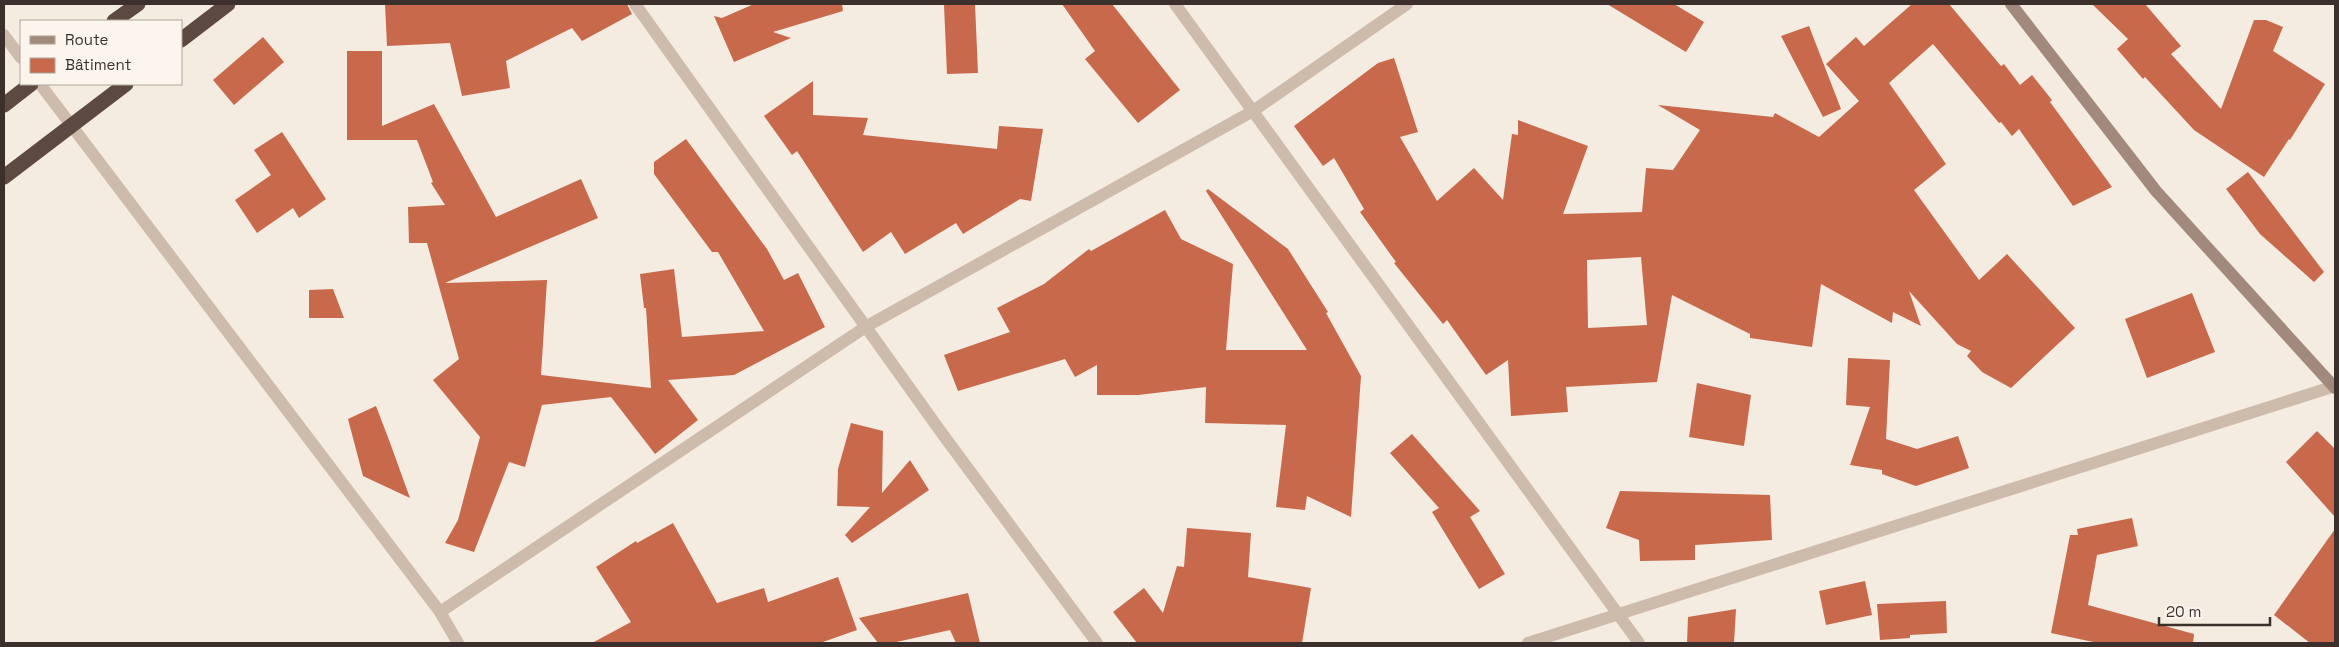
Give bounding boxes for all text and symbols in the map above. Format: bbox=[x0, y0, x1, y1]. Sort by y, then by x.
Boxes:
legend bbox=[20, 20, 182, 85]
text: Route bbox=[65, 30, 109, 49]
text: Bâtiment bbox=[65, 55, 131, 74]
scale bar bbox=[2159, 594, 2270, 626]
text: 20 m bbox=[2166, 602, 2201, 621]

